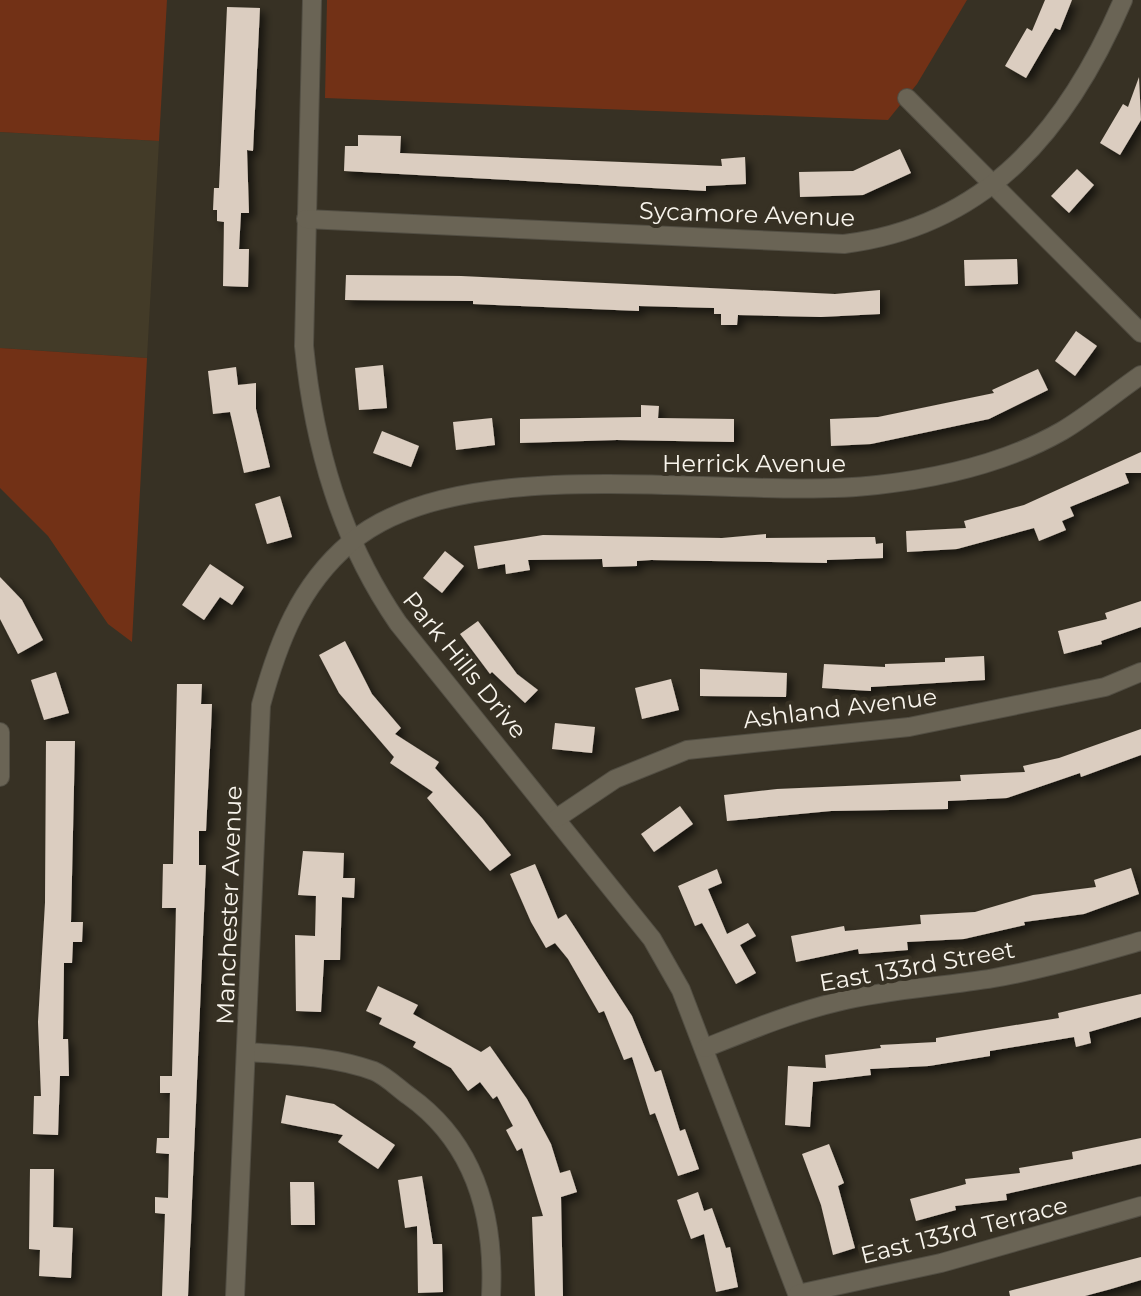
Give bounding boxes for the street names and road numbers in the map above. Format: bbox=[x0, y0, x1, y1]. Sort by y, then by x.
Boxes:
street label: Sycamore Avenue bbox=[638, 196, 856, 232]
street label: Herrick Avenue bbox=[662, 449, 846, 478]
street label: Park Hills Drive bbox=[397, 586, 533, 744]
street label: Ashland Avenue bbox=[741, 682, 939, 734]
street label: Manchester Avenue bbox=[210, 785, 248, 1025]
street label: East 133rd Street bbox=[817, 934, 1017, 997]
street label: East 133rd Terrace bbox=[858, 1190, 1070, 1270]

